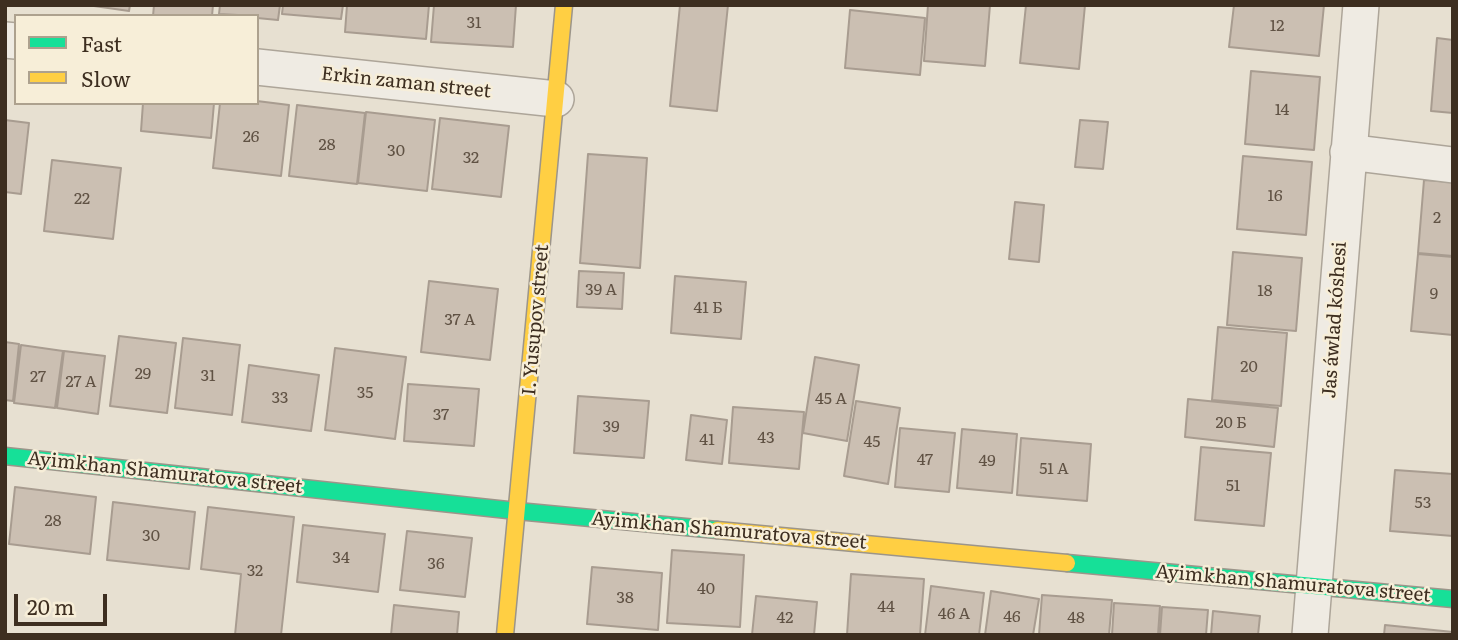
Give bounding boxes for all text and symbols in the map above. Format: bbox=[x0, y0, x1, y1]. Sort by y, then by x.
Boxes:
house number: 31 bbox=[466, 13, 482, 33]
legend bbox=[14, 14, 259, 105]
house number: 12 bbox=[1270, 16, 1284, 36]
text: Fast bbox=[81, 27, 122, 58]
text: Slow bbox=[81, 62, 131, 93]
street label: Erkin zaman street bbox=[320, 63, 492, 103]
house number: 14 bbox=[1275, 100, 1289, 120]
house number: 26 bbox=[243, 127, 259, 147]
house number: 28 bbox=[319, 135, 335, 155]
house number: 30 bbox=[387, 141, 405, 161]
house number: 32 bbox=[463, 148, 479, 168]
house number: 16 bbox=[1267, 186, 1283, 206]
house number: 22 bbox=[74, 189, 90, 209]
house number: 2 bbox=[1433, 208, 1441, 228]
street label: Jas áwlad kóshesi bbox=[1318, 241, 1352, 399]
street label: I. Yusupov street bbox=[518, 243, 554, 397]
house number: 39 А bbox=[585, 280, 617, 300]
house number: 18 bbox=[1257, 281, 1273, 301]
house number: 9 bbox=[1430, 284, 1438, 304]
house number: 41 Б bbox=[693, 298, 723, 318]
house number: 37 А bbox=[444, 310, 476, 330]
house number: 20 bbox=[1240, 357, 1258, 377]
house number: 29 bbox=[135, 364, 151, 384]
house number: 31 bbox=[200, 366, 216, 386]
house number: 27 bbox=[30, 367, 46, 387]
house number: 27 А bbox=[65, 372, 97, 392]
house number: 35 bbox=[357, 383, 373, 403]
house number: 33 bbox=[272, 388, 288, 408]
house number: 45 А bbox=[815, 389, 847, 409]
house number: 37 bbox=[433, 405, 449, 425]
house number: 20 Б bbox=[1215, 413, 1247, 433]
house number: 39 bbox=[602, 417, 620, 437]
house number: 43 bbox=[757, 428, 775, 448]
house number: 41 bbox=[699, 430, 715, 450]
house number: 45 bbox=[864, 432, 880, 452]
street label: Ayimkhan Shamuratova street bbox=[26, 447, 304, 499]
house number: 47 bbox=[917, 450, 933, 470]
house number: 49 bbox=[978, 451, 996, 471]
house number: 51 А bbox=[1039, 459, 1069, 479]
house number: 51 bbox=[1226, 476, 1240, 496]
house number: 53 bbox=[1415, 493, 1431, 513]
street label: Ayimkhan Shamuratova street bbox=[590, 508, 868, 554]
house number: 28 bbox=[45, 511, 61, 531]
house number: 30 bbox=[142, 526, 160, 546]
house number: 34 bbox=[332, 548, 350, 568]
house number: 36 bbox=[427, 554, 445, 574]
house number: 32 bbox=[247, 561, 263, 581]
street label: Ayimkhan Shamuratova street bbox=[1154, 561, 1432, 607]
house number: 40 bbox=[697, 579, 715, 599]
scale bar bbox=[18, 580, 110, 624]
house number: 38 bbox=[616, 588, 634, 608]
text: 20 m bbox=[27, 590, 74, 621]
house number: 44 bbox=[877, 597, 895, 617]
house number: 46 А bbox=[938, 604, 970, 624]
house number: 46 bbox=[1003, 607, 1021, 627]
house number: 42 bbox=[777, 608, 793, 628]
house number: 48 bbox=[1067, 608, 1085, 628]

